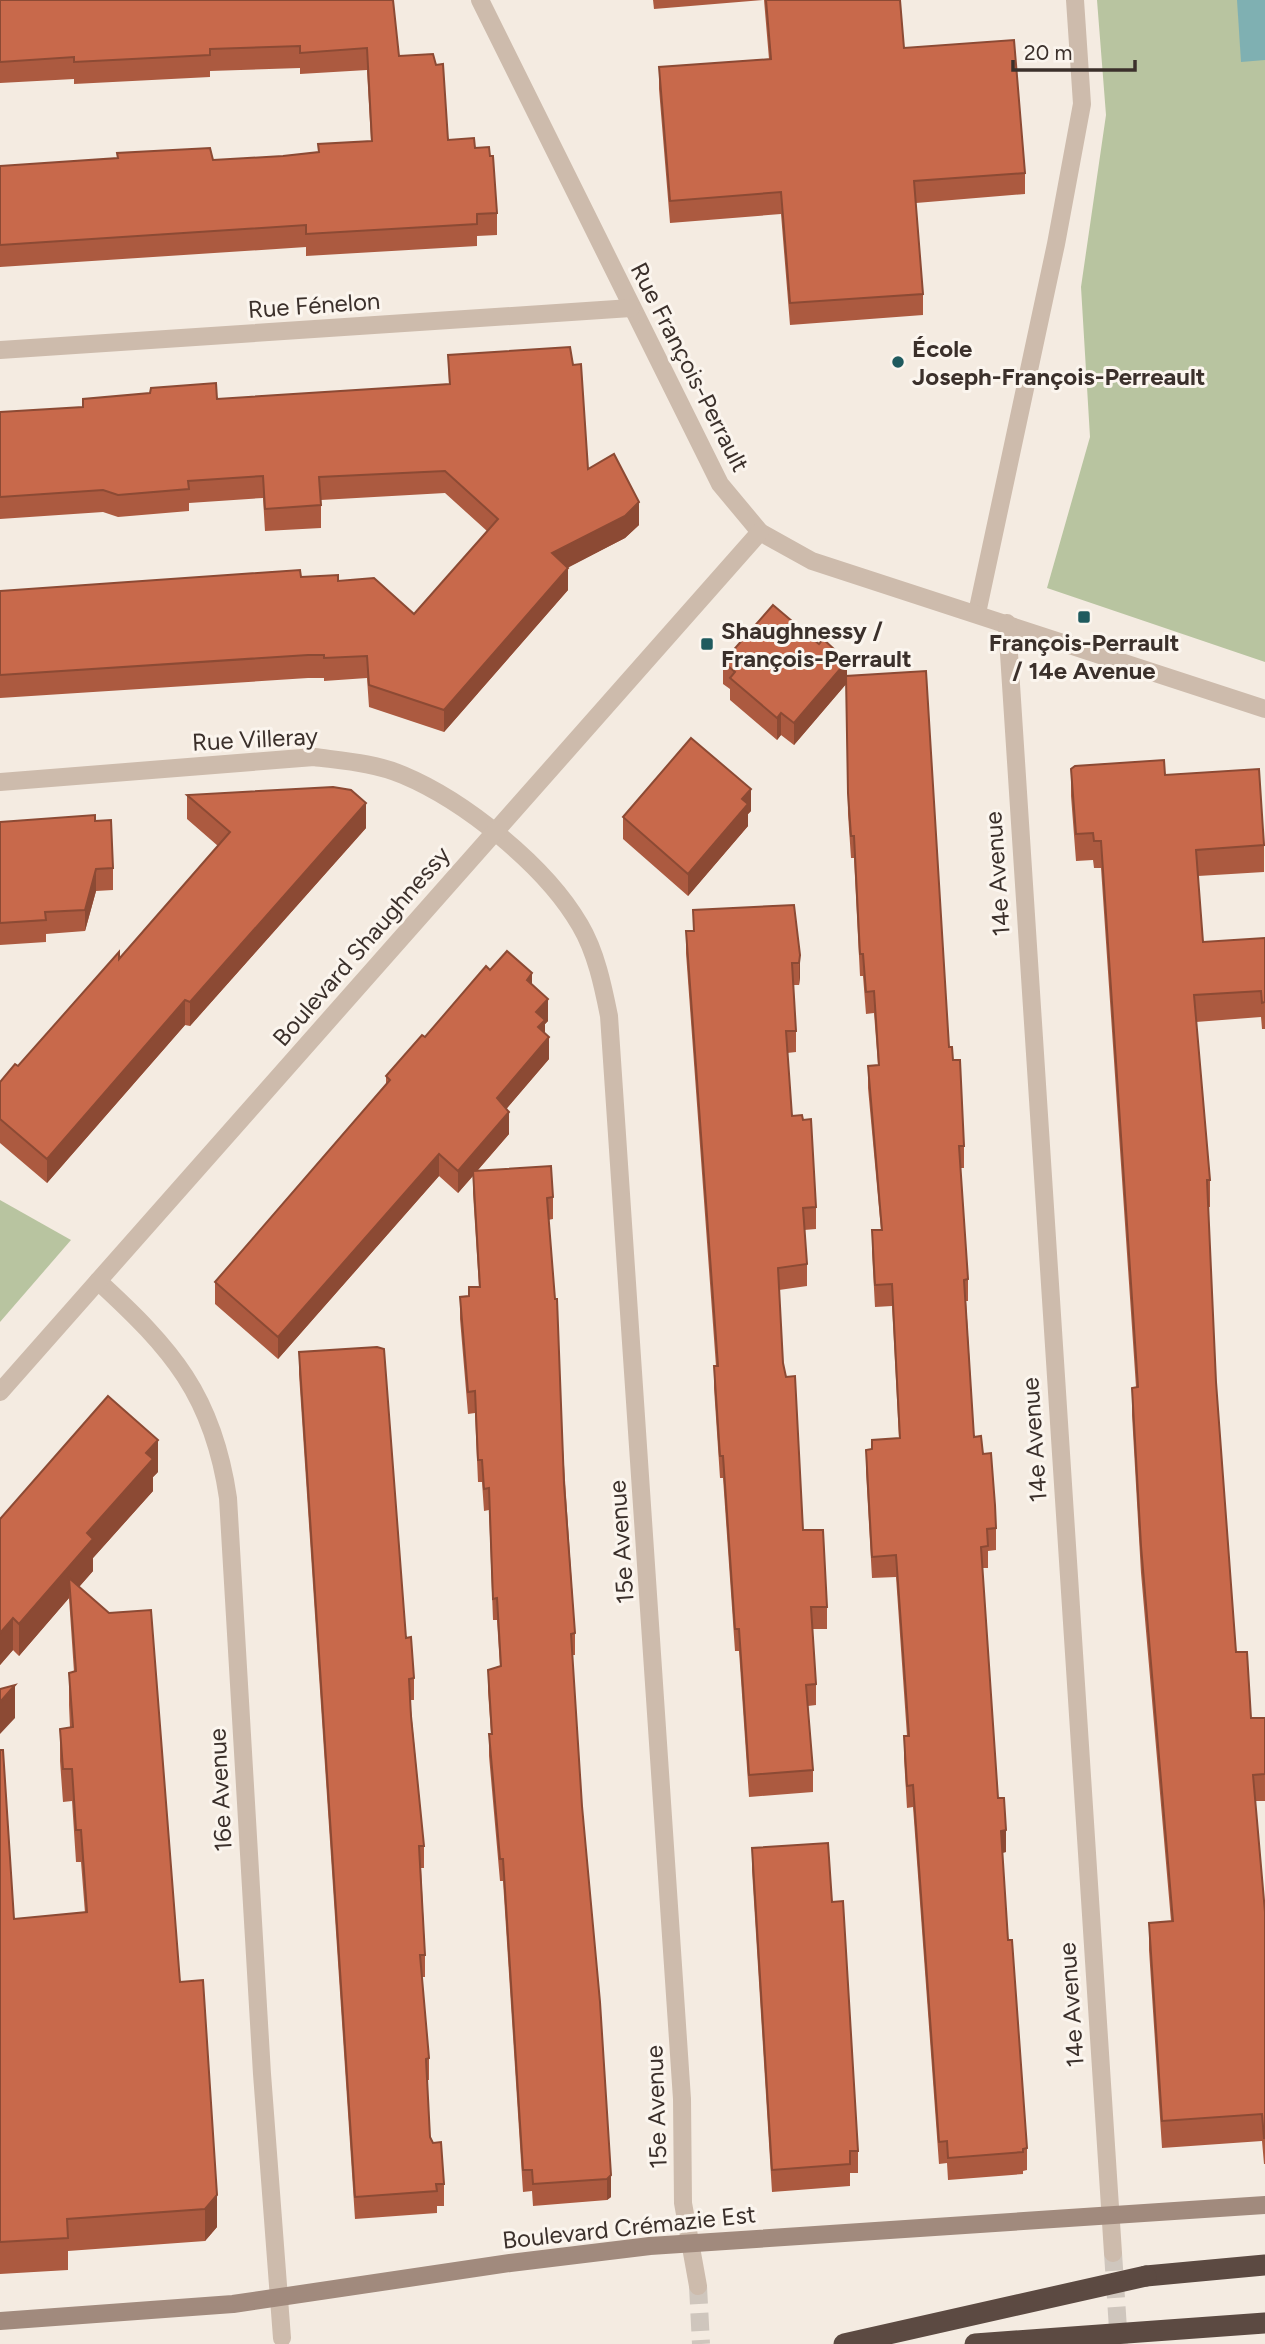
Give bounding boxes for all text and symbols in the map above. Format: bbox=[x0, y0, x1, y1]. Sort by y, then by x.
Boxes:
scale bar bbox=[1013, 28, 1136, 72]
text: 20 m bbox=[1024, 40, 1072, 65]
street label: Rue François-Perrault bbox=[625, 258, 755, 476]
street label: Rue Fénelon bbox=[247, 286, 381, 324]
place label: École Joseph-François-Perreault bbox=[912, 334, 1205, 391]
marker: École Joseph-François-Perreault bbox=[890, 354, 906, 370]
marker: François-Perrault / 14e Avenue bbox=[1076, 609, 1092, 625]
place label: Shaughnessy / François-Perrault bbox=[721, 616, 912, 673]
place label: François-Perrault / 14e Avenue bbox=[989, 628, 1179, 685]
marker: Shaughnessy / François-Perrault bbox=[699, 636, 715, 652]
street label: Rue Villeray bbox=[191, 721, 319, 757]
street label: 14e Avenue bbox=[978, 811, 1016, 937]
street label: Boulevard Shaughnessy bbox=[266, 840, 456, 1052]
street label: 14e Avenue bbox=[1015, 1377, 1053, 1503]
street label: 15e Avenue bbox=[602, 1479, 640, 1605]
street label: 16e Avenue bbox=[202, 1727, 238, 1853]
street label: 14e Avenue bbox=[1052, 1942, 1090, 2068]
street label: 15e Avenue bbox=[639, 2045, 673, 2169]
street label: Boulevard Crémazie Est bbox=[501, 2199, 757, 2255]

